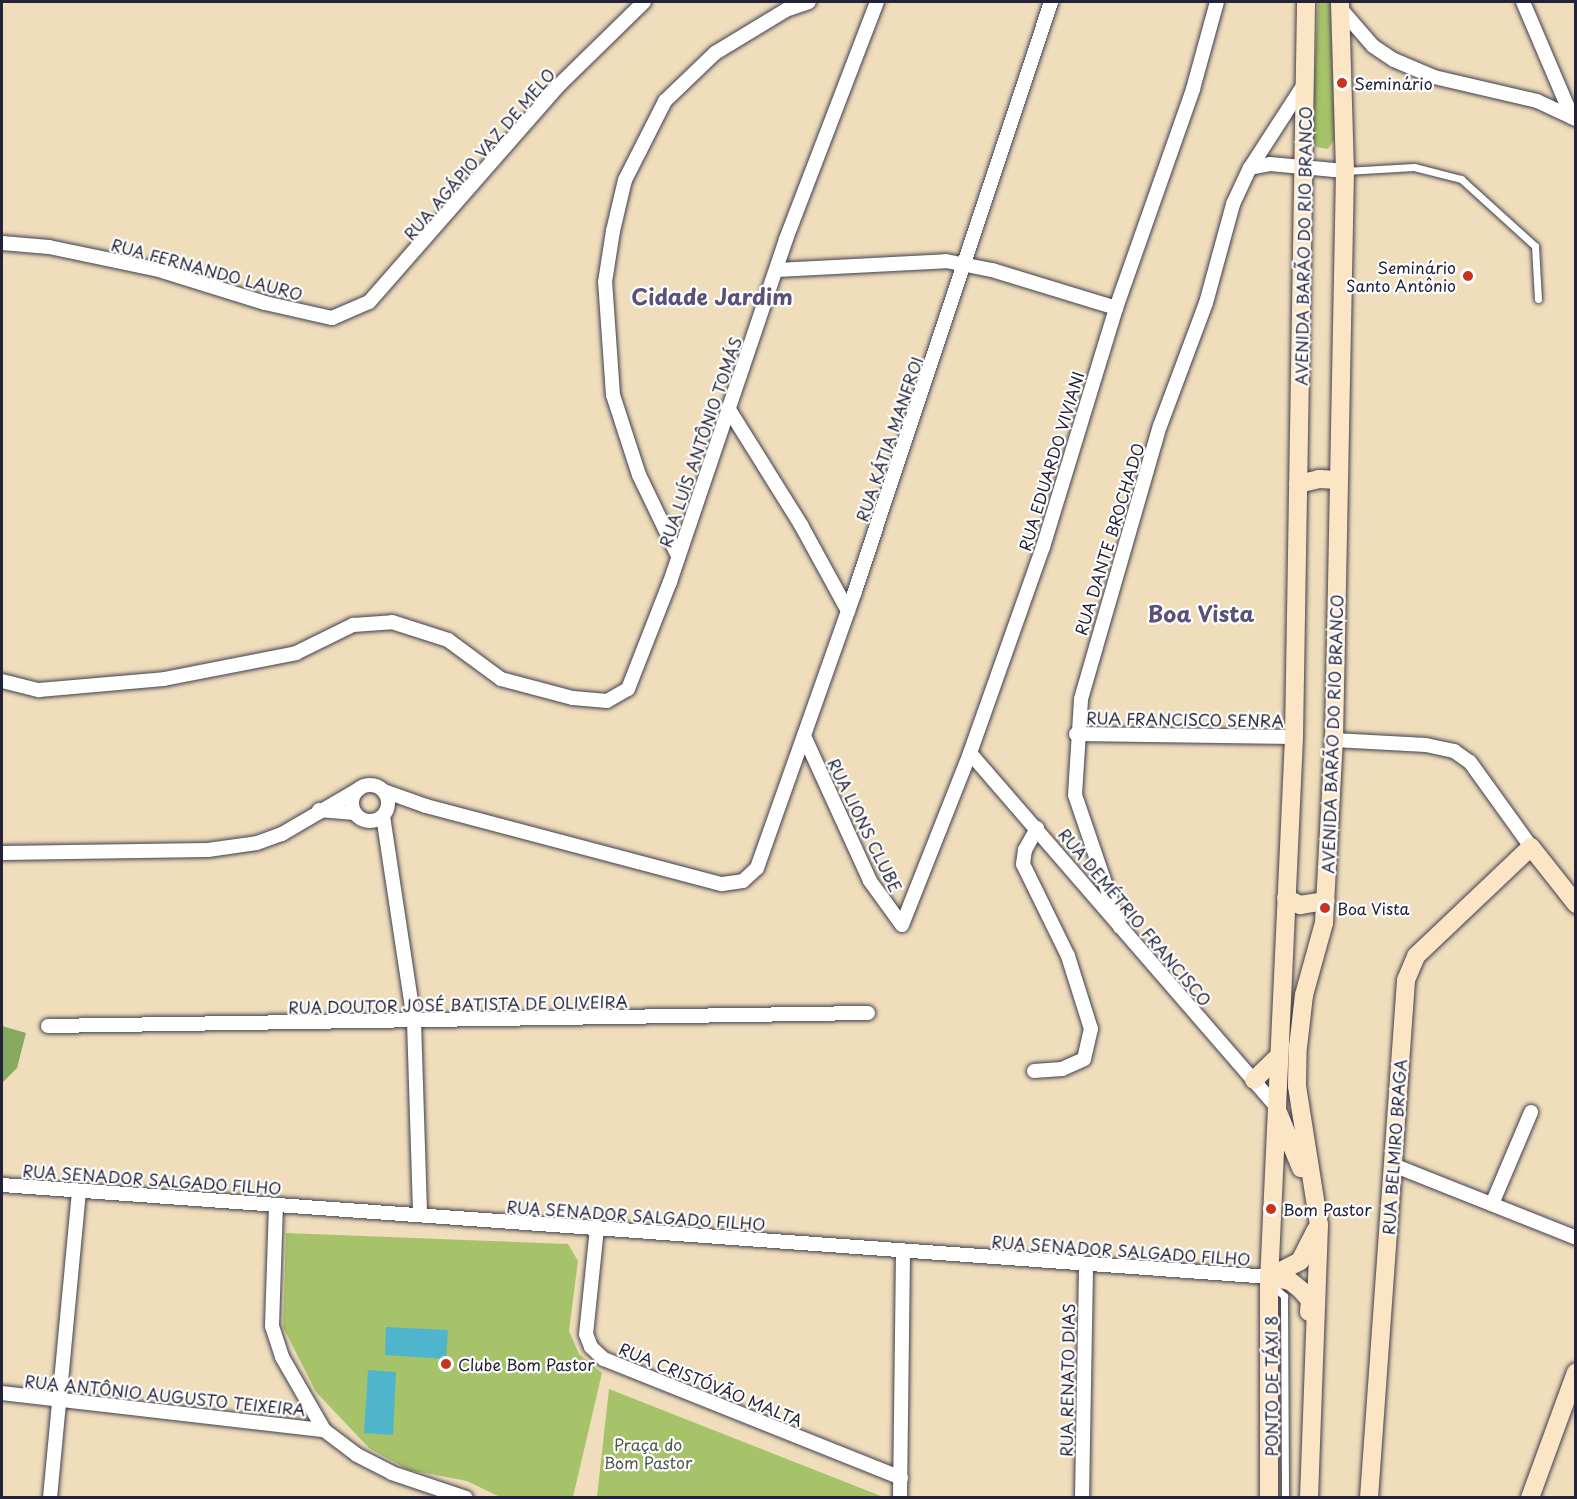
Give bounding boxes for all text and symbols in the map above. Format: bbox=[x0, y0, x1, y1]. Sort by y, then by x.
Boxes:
street label: RUA AGÁPIO VAZ DE MELO bbox=[398, 63, 560, 245]
place label: Seminário bbox=[1354, 73, 1433, 93]
marker: Seminário bbox=[1335, 76, 1349, 90]
street label: AVENIDA BARÃO DO RIO BRANCO bbox=[1291, 106, 1315, 386]
street label: RUA FERNANDO LAURO bbox=[109, 234, 305, 304]
place label: Seminário Santo Antônio bbox=[1346, 257, 1456, 295]
marker: Seminário Santo Antônio bbox=[1461, 269, 1475, 283]
district label: Cidade Jardim bbox=[630, 283, 794, 309]
street label: RUA LUÍS ANTÔNIO TOMÁS bbox=[654, 332, 746, 552]
street label: RUA KÁTIA MANFROI bbox=[851, 353, 927, 525]
street label: RUA EDUARDO VIVIANI bbox=[1014, 368, 1088, 554]
street label: RUA DANTE BROCHADO bbox=[1070, 439, 1148, 639]
street label: AVENIDA BARÃO DO RIO BRANCO bbox=[1318, 594, 1346, 874]
district label: Boa Vista bbox=[1147, 600, 1255, 626]
street label: RUA FRANCISCO SENRA bbox=[1086, 708, 1284, 730]
street label: RUA LIONS CLUBE bbox=[824, 755, 906, 895]
street label: RUA DEMÉTRIO FRANCISCO bbox=[1054, 823, 1216, 1011]
place label: Boa Vista bbox=[1337, 898, 1410, 918]
marker: Boa Vista bbox=[1318, 901, 1332, 915]
street label: RUA DOUTOR JOSÉ BATISTA DE OLIVEIRA bbox=[287, 991, 629, 1017]
street label: RUA BELMIRO BRAGA bbox=[1378, 1057, 1410, 1237]
street label: RUA SENADOR SALGADO FILHO bbox=[19, 1160, 285, 1198]
street label: RUA SENADOR SALGADO FILHO bbox=[503, 1196, 769, 1234]
place label: Bom Pastor bbox=[1283, 1199, 1371, 1219]
marker: Bom Pastor bbox=[1264, 1202, 1278, 1216]
street label: RUA SENADOR SALGADO FILHO bbox=[988, 1231, 1254, 1269]
street label: RUA RENATO DIAS bbox=[1056, 1302, 1078, 1458]
street label: PONTO DE TÁXI 8 bbox=[1261, 1314, 1281, 1458]
street label: RUA CRISTÓVÃO MALTA bbox=[616, 1338, 806, 1430]
place label: Clube Bom Pastor bbox=[458, 1354, 594, 1374]
marker: Clube Bom Pastor bbox=[439, 1357, 453, 1371]
street label: RUA ANTÔNIO AUGUSTO TEIXEIRA bbox=[23, 1371, 307, 1419]
park label: Praça do Bom Pastor bbox=[604, 1434, 692, 1472]

